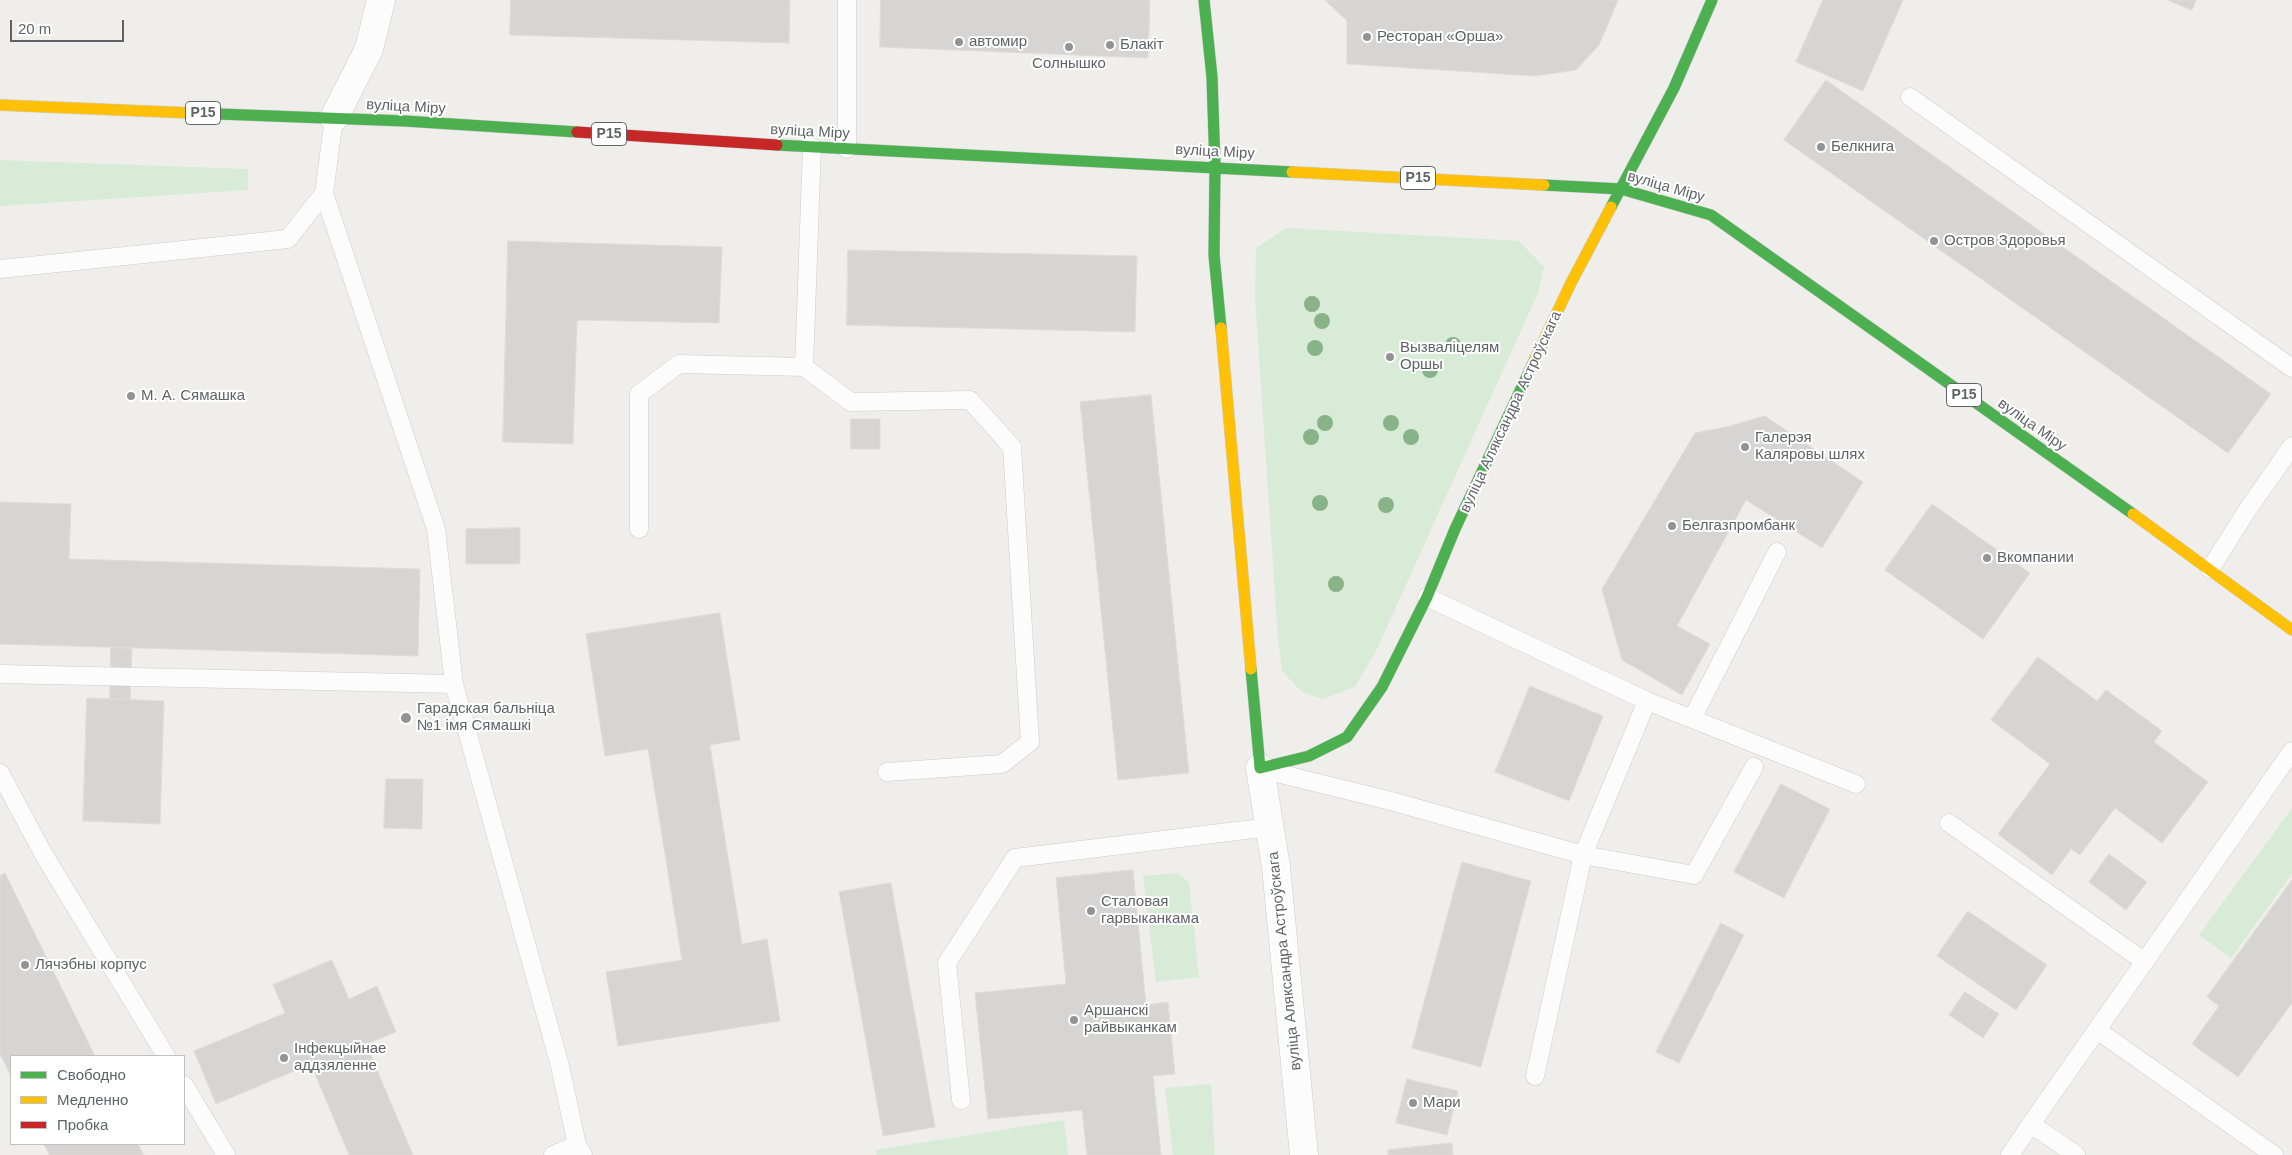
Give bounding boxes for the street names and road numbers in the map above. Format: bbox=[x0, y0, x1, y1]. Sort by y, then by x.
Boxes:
street label: вуліца Міру bbox=[366, 96, 446, 118]
road number: Р15 bbox=[186, 102, 220, 125]
street label: вуліца Міру bbox=[770, 121, 850, 143]
road number: Р15 bbox=[592, 122, 626, 146]
street label: вуліца Міру bbox=[1175, 141, 1255, 163]
road number: Р15 bbox=[1400, 167, 1436, 190]
street label: вуліца Міру bbox=[1625, 167, 1707, 207]
street label: вуліца Аляксандра Астроўскага bbox=[1456, 308, 1566, 516]
road number: Р15 bbox=[1946, 384, 1982, 406]
street label: вуліца Міру bbox=[1994, 395, 2070, 455]
street label: вуліца Аляксандра Астроўскага bbox=[1265, 851, 1305, 1071]

